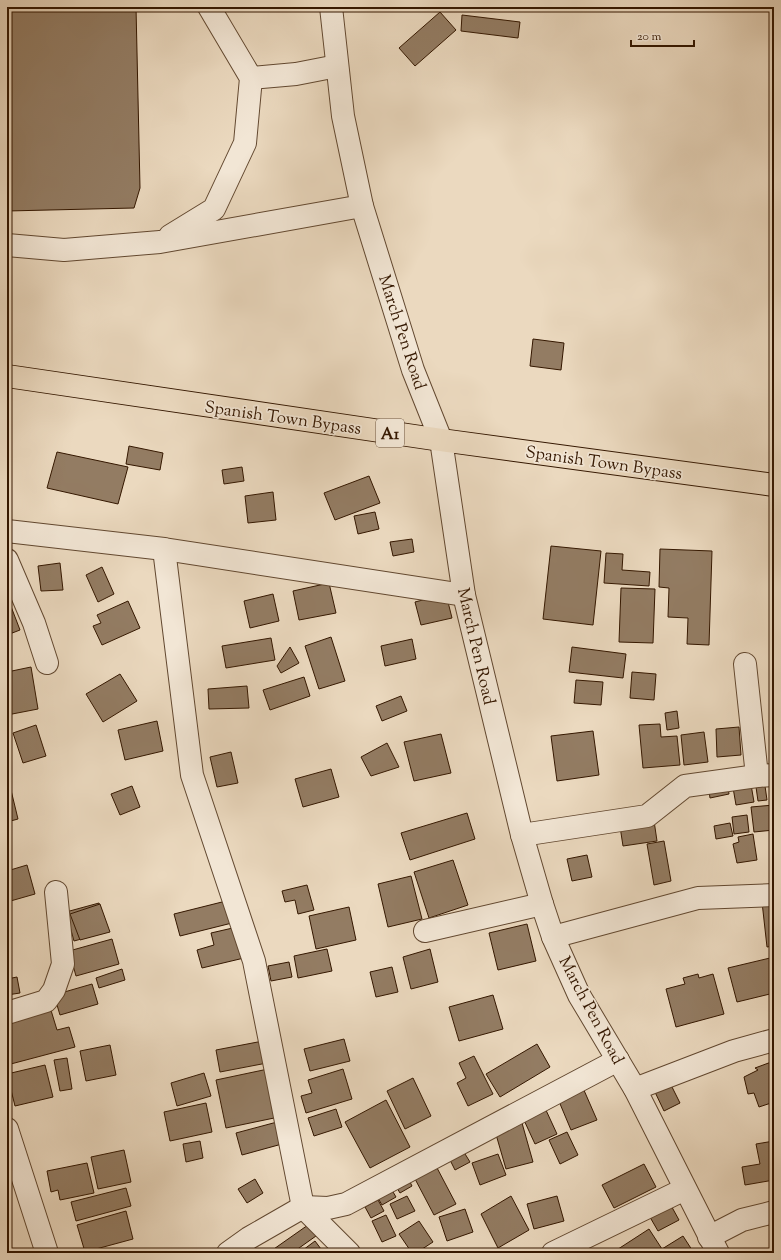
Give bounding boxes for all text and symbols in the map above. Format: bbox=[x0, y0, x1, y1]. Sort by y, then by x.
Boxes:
scale bar bbox=[631, 22, 694, 48]
text: 20 m bbox=[637, 28, 662, 46]
street label: March Pen Road bbox=[371, 272, 431, 394]
street label: Spanish Town Bypass bbox=[203, 396, 363, 442]
road number: A1 bbox=[376, 419, 404, 447]
street label: Spanish Town Bypass bbox=[524, 441, 684, 487]
street label: March Pen Road bbox=[450, 586, 500, 708]
street label: March Pen Road bbox=[552, 953, 629, 1070]

